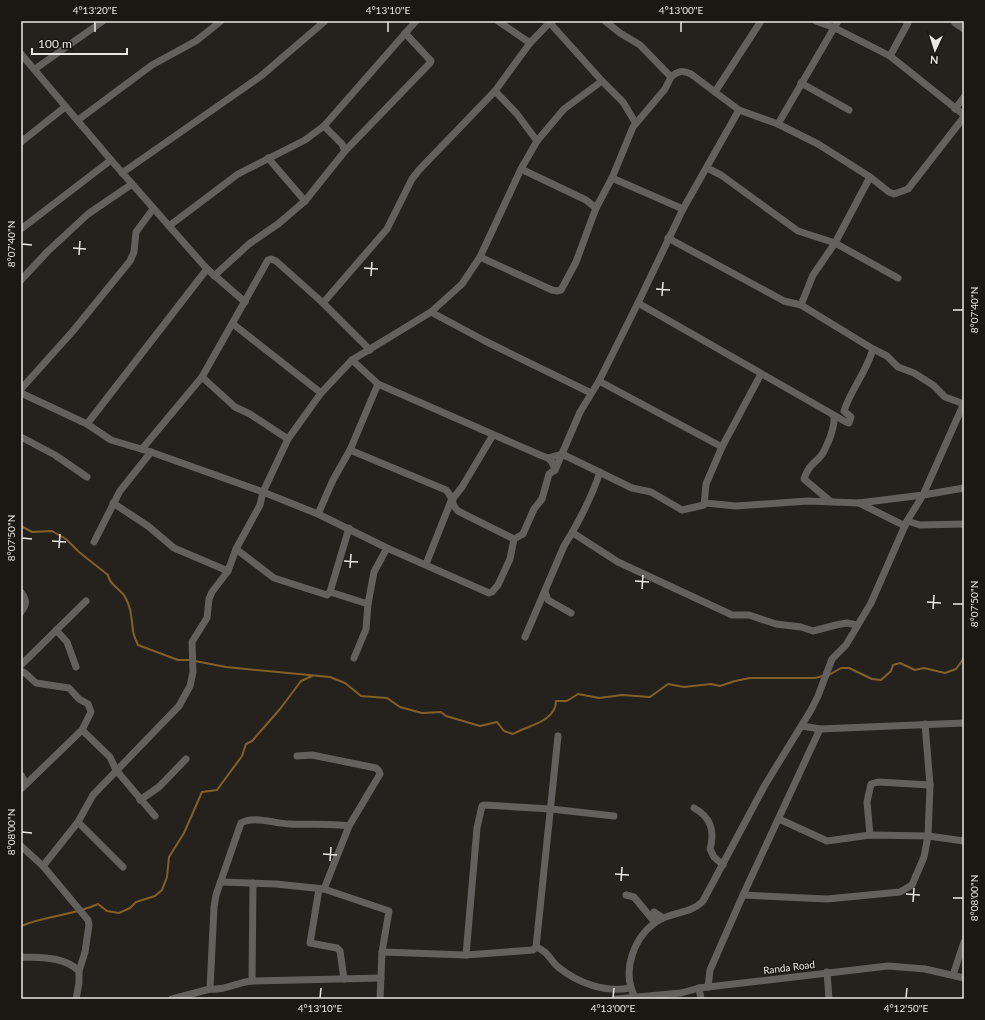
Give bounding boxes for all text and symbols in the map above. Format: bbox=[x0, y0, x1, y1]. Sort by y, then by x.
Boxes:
text: 4°13'20"E bbox=[73, 4, 118, 16]
text: 4°13'10"E bbox=[366, 4, 411, 16]
text: 4°13'00"E bbox=[659, 4, 704, 16]
scale bar bbox=[32, 30, 127, 56]
north arrow bbox=[915, 30, 955, 70]
text: 100 m bbox=[38, 36, 72, 51]
text: N bbox=[930, 54, 939, 67]
text: 8°07'40"N bbox=[5, 221, 17, 267]
text: 8°07'40"N bbox=[968, 287, 980, 333]
text: 8°07'50"N bbox=[5, 515, 17, 561]
text: 8°07'50"N bbox=[968, 581, 980, 627]
text: 8°08'00"N bbox=[5, 809, 17, 855]
text: 8°08'00"N bbox=[968, 875, 980, 921]
street label: Randa Road bbox=[762, 958, 816, 976]
text: 4°13'10"E bbox=[298, 1002, 343, 1014]
text: 4°13'00"E bbox=[591, 1002, 636, 1014]
text: 4°12'50"E bbox=[884, 1002, 929, 1014]

